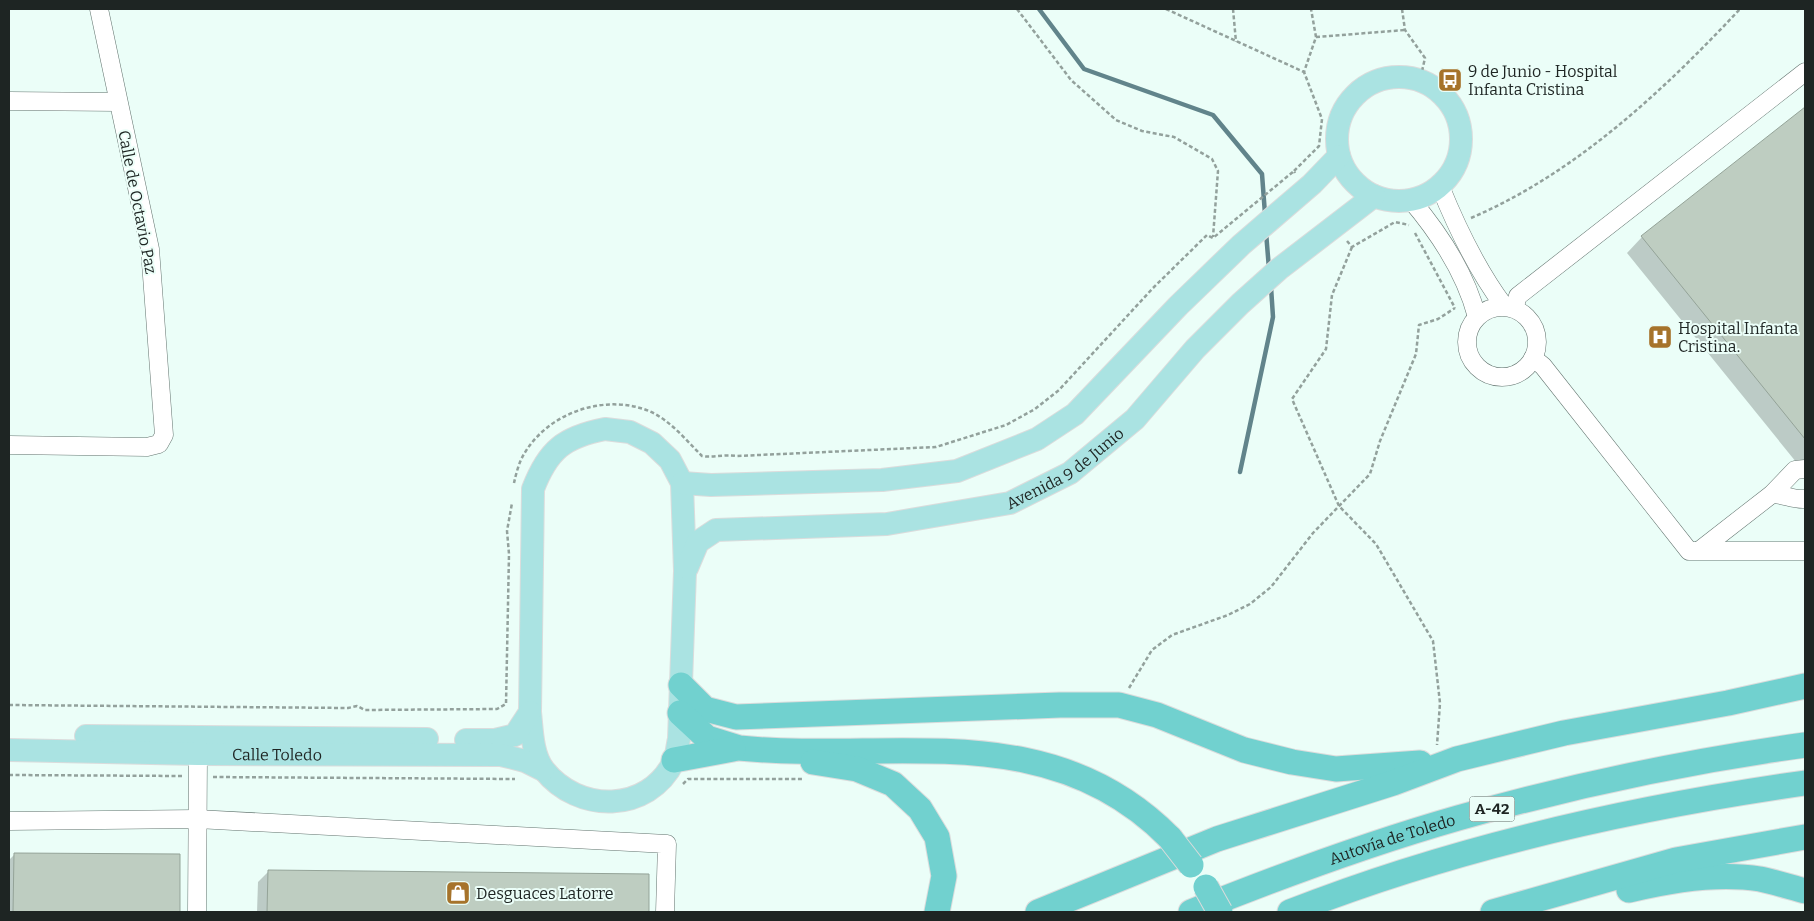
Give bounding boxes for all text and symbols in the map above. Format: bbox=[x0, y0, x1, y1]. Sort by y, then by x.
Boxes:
place label: 9 de Junio - Hospital Infanta Cristina bbox=[1468, 62, 1618, 99]
bus stop icon: 9 de Junio - Hospital Infanta Cristina bbox=[1437, 67, 1463, 93]
street label: Calle de Octavio Paz bbox=[114, 129, 161, 276]
place label: Hospital Infanta Cristina. bbox=[1678, 319, 1799, 356]
hospital icon: Hospital Infanta Cristina. bbox=[1647, 324, 1673, 350]
street label: Avenida 9 de Junio bbox=[1003, 424, 1128, 513]
street label: Calle Toledo bbox=[232, 745, 322, 764]
road number: A-42 bbox=[1470, 796, 1514, 822]
street label: Autovía de Toledo bbox=[1327, 810, 1457, 869]
shop icon: Desguaces Latorre bbox=[445, 880, 471, 906]
place label: Desguaces Latorre bbox=[476, 884, 613, 903]

